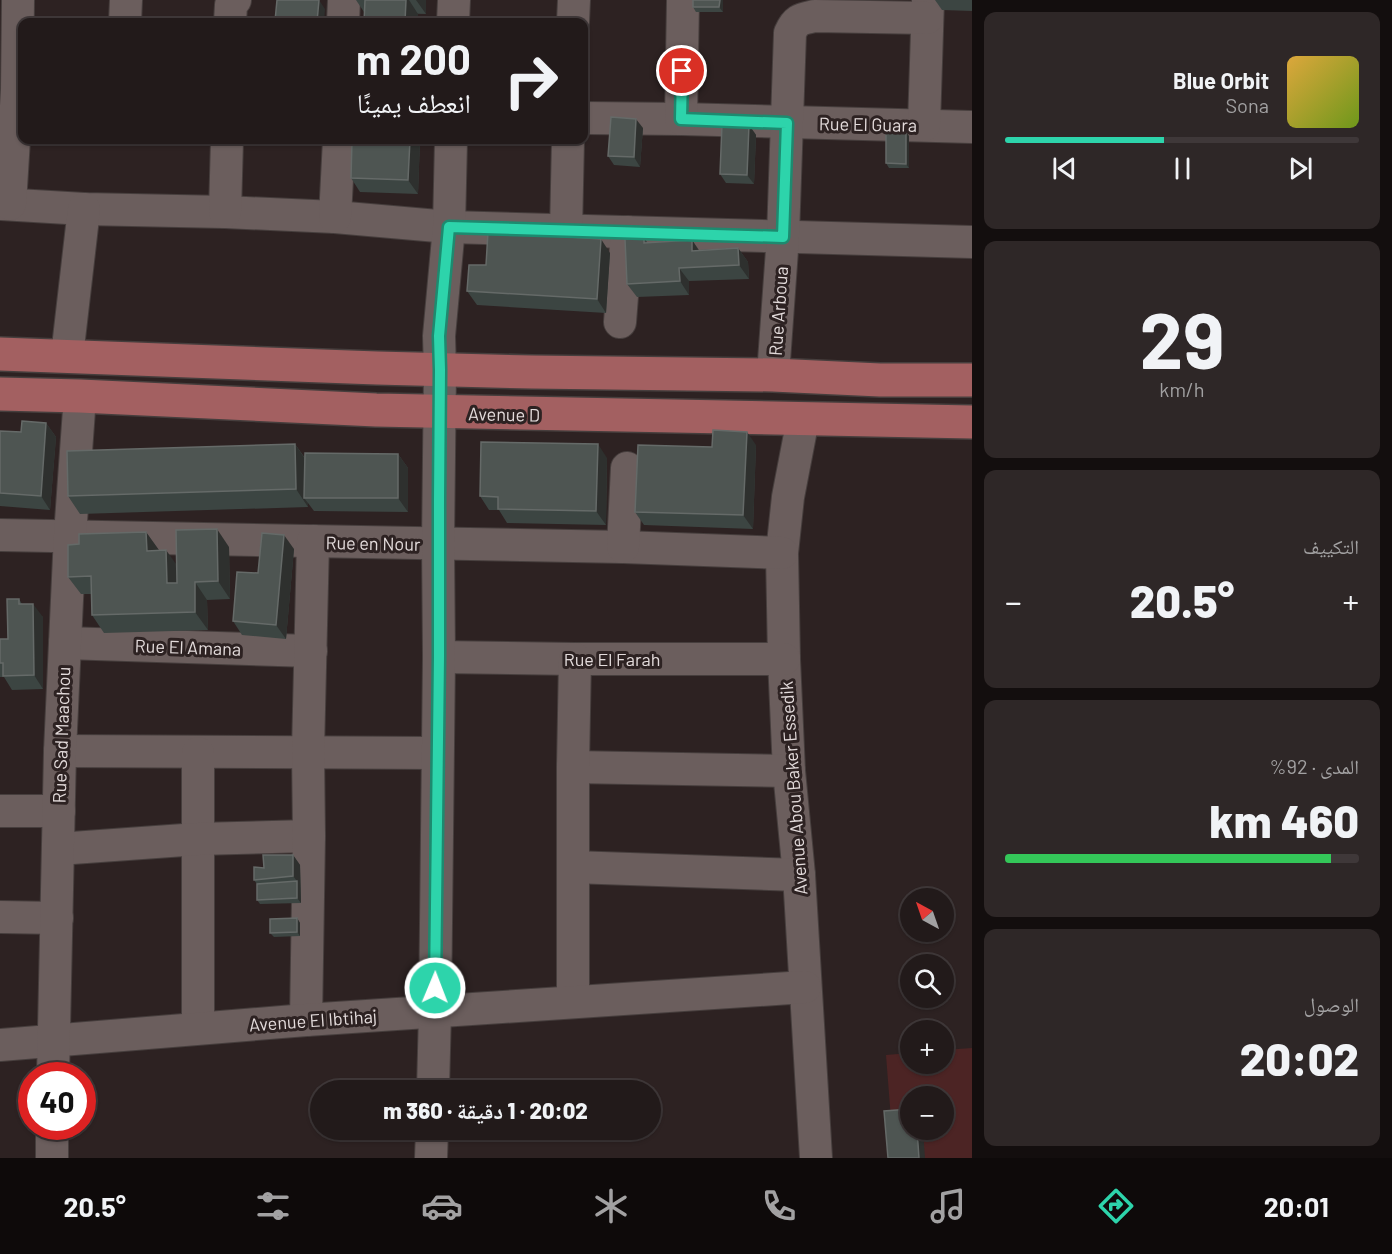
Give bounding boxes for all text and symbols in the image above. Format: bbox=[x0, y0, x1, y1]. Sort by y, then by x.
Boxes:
text: 200 m bbox=[356, 33, 471, 83]
icon: right bbox=[492, 42, 570, 120]
pin bbox=[656, 45, 707, 96]
icon: arrive bbox=[665, 54, 698, 87]
text: Blue Orbit bbox=[1173, 67, 1269, 93]
text: انعطف يمينًا bbox=[357, 86, 471, 118]
text: Sona bbox=[1225, 93, 1269, 117]
street label: Rue El Guara bbox=[819, 112, 917, 136]
icon: previous bbox=[1048, 152, 1081, 185]
icon: pause bbox=[1166, 152, 1199, 185]
icon: next bbox=[1284, 152, 1317, 185]
street label: Rue Arboua bbox=[764, 265, 792, 357]
text: 29 bbox=[1139, 291, 1225, 385]
text: km/h bbox=[1159, 377, 1205, 401]
street label: Avenue D bbox=[468, 402, 540, 426]
street label: Rue en Nour bbox=[325, 531, 421, 555]
text: التكييف bbox=[1303, 534, 1359, 558]
text: 20.5° bbox=[1130, 573, 1234, 627]
text: − bbox=[1005, 581, 1022, 621]
text: + bbox=[1343, 581, 1359, 621]
street label: Rue El Amana bbox=[134, 634, 242, 660]
street label: Rue El Farah bbox=[564, 648, 660, 670]
street label: Rue Sad Maachou bbox=[48, 666, 74, 804]
street label: Avenue Abou Baker Essedik bbox=[775, 680, 811, 896]
text: المدى · 92% bbox=[1270, 754, 1359, 778]
text: 460 km bbox=[1209, 793, 1359, 847]
north arrow bbox=[900, 888, 954, 942]
map controls bbox=[900, 888, 954, 1140]
button: search bbox=[900, 954, 954, 1008]
position arrow bbox=[403, 956, 467, 1020]
text: الوصول bbox=[1304, 992, 1359, 1016]
street label: Avenue El Ibtihaj bbox=[248, 1005, 378, 1035]
button: + bbox=[900, 1020, 954, 1074]
text: 20:02 bbox=[1240, 1031, 1359, 1085]
speed limit sign: 40 bbox=[18, 1062, 96, 1140]
button: − bbox=[900, 1086, 954, 1140]
text: 20:02 · 1 دقيقة · 360 m bbox=[383, 1097, 588, 1123]
icon: filters bbox=[252, 1185, 294, 1227]
icon: car bbox=[421, 1185, 463, 1227]
icon: climate bbox=[590, 1185, 632, 1227]
icon: phone bbox=[758, 1185, 800, 1227]
icon: music bbox=[927, 1185, 969, 1227]
icon: directions bbox=[1095, 1185, 1137, 1227]
text: 20.5° bbox=[63, 1190, 126, 1222]
text: 20:01 bbox=[1264, 1190, 1329, 1222]

